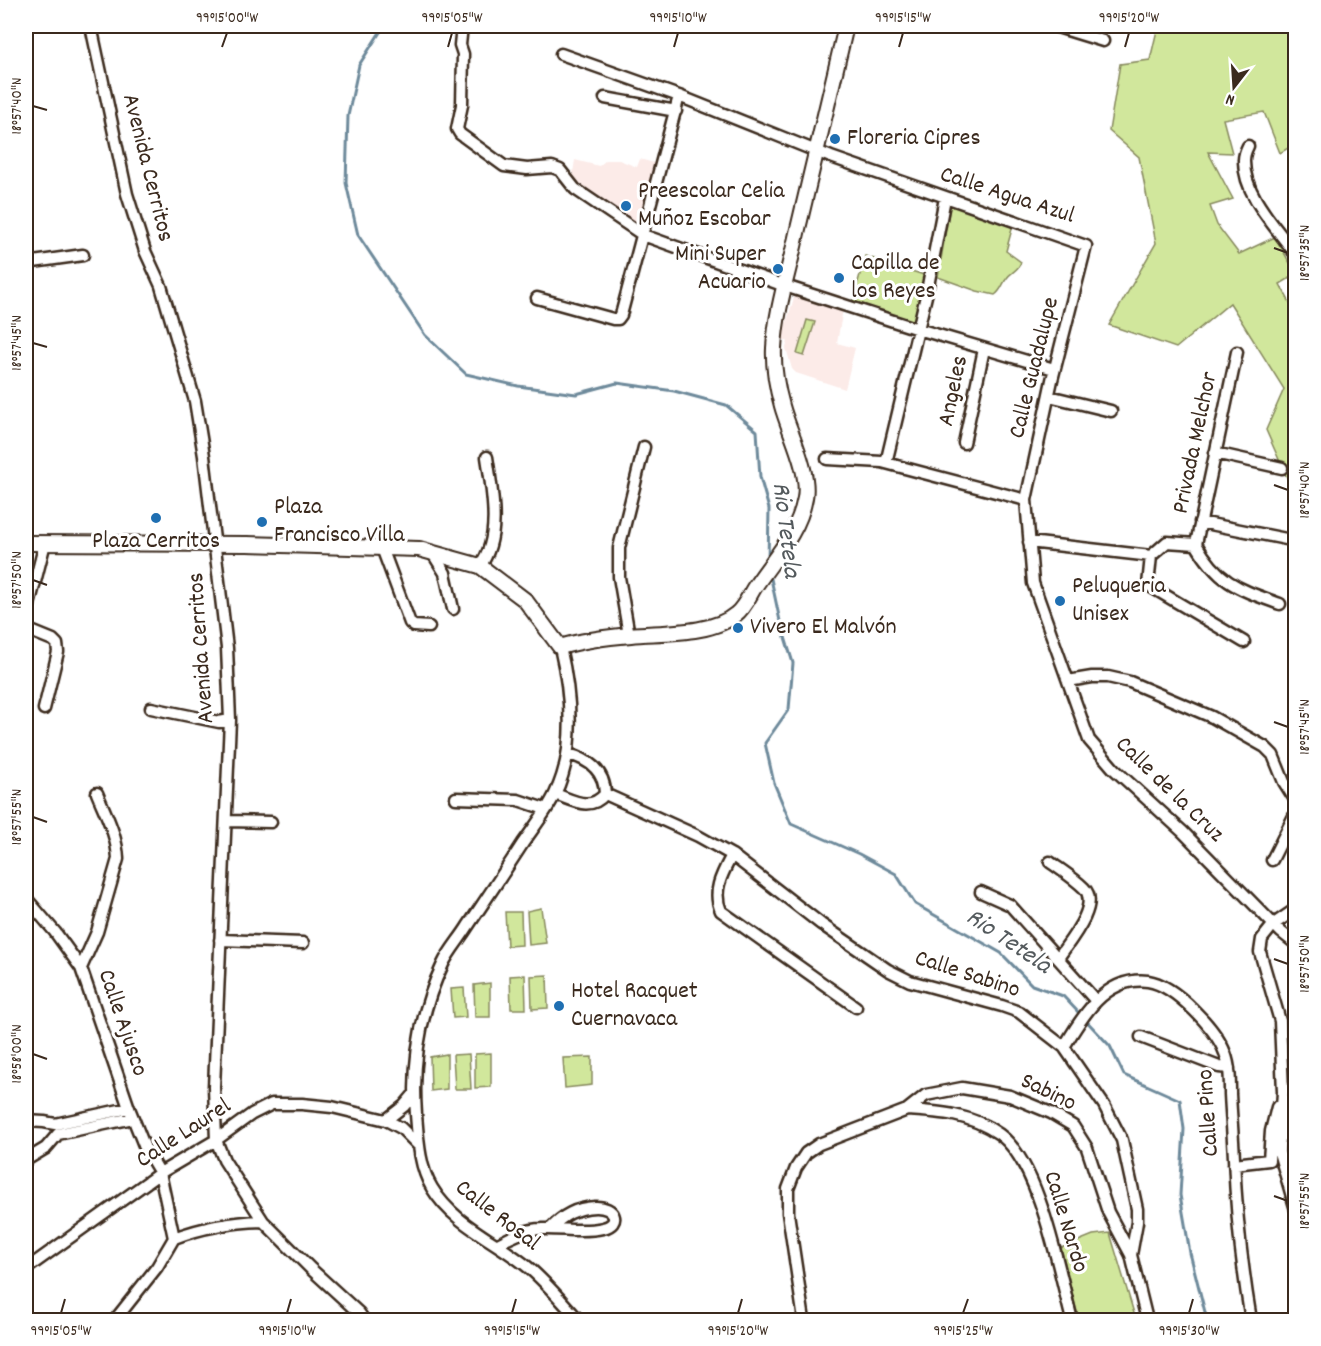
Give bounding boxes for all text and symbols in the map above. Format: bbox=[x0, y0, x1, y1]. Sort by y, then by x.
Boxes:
text: 99°15'00"W bbox=[196, 8, 258, 30]
text: 99°15'05"W bbox=[422, 8, 483, 30]
text: 99°15'10"W bbox=[649, 8, 707, 30]
text: 99°15'15"W bbox=[875, 8, 931, 30]
text: 99°15'20"W bbox=[1099, 8, 1160, 30]
north arrow bbox=[1204, 57, 1264, 117]
text: 18°57'40"N bbox=[7, 78, 29, 134]
text: N bbox=[1223, 87, 1237, 111]
street label: Avenida Cerritos bbox=[112, 90, 182, 246]
place label: Floreria Cipres bbox=[847, 122, 981, 156]
marker: Floreria Cipres bbox=[828, 132, 842, 146]
street label: Calle Agua Azul bbox=[935, 158, 1079, 234]
place label: Preescolar Celia Muñoz Escobar bbox=[638, 175, 785, 237]
marker: Preescolar Celia Muñoz Escobar bbox=[619, 199, 633, 213]
text: 18°57'35"N bbox=[1295, 225, 1317, 281]
place label: Mini Super Acuario bbox=[675, 238, 766, 300]
place label: Capilla de los Reyes bbox=[851, 247, 940, 309]
marker: Mini Super Acuario bbox=[771, 262, 785, 276]
marker: Capilla de los Reyes bbox=[832, 271, 846, 285]
street label: Calle Guadalupe bbox=[1001, 294, 1069, 442]
text: 18°57'45"N bbox=[7, 315, 29, 371]
street label: Angeles bbox=[930, 352, 978, 430]
street label: Privada Melchor bbox=[1164, 369, 1228, 517]
text: 18°57'40"N bbox=[1295, 462, 1317, 518]
water label: Rio Tetela bbox=[761, 480, 809, 582]
place label: Plaza Francisco Villa bbox=[274, 491, 405, 553]
marker: Plaza Cerritos bbox=[149, 511, 163, 525]
marker: Plaza Francisco Villa bbox=[255, 515, 269, 529]
place label: Plaza Cerritos bbox=[92, 525, 220, 559]
text: 18°57'50"N bbox=[7, 551, 29, 609]
place label: Peluqueria Unisex bbox=[1072, 570, 1166, 632]
street label: Avenida Cerritos bbox=[180, 571, 224, 725]
marker: Peluqueria Unisex bbox=[1053, 594, 1067, 608]
place label: Vivero El Malvón bbox=[750, 611, 897, 645]
marker: Vivero El Malvón bbox=[731, 621, 745, 635]
text: 18°57'45"N bbox=[1295, 699, 1317, 755]
street label: Calle de la Cruz bbox=[1107, 729, 1231, 851]
text: 18°57'55"N bbox=[7, 789, 29, 845]
water label: Rio Tetela bbox=[958, 900, 1060, 985]
text: 18°57'50"N bbox=[1295, 935, 1317, 993]
street label: Calle Sabino bbox=[910, 942, 1024, 1008]
street label: Calle Ajusco bbox=[88, 965, 156, 1081]
place label: Hotel Racquet Cuernavaca bbox=[571, 975, 698, 1037]
marker: Hotel Racquet Cuernavaca bbox=[552, 999, 566, 1013]
text: 18°58'00"N bbox=[7, 1024, 29, 1084]
street label: Sabino bbox=[1014, 1065, 1082, 1121]
street label: Calle Pino bbox=[1189, 1068, 1229, 1158]
street label: Calle Laurel bbox=[130, 1090, 238, 1177]
street label: Calle Nardo bbox=[1033, 1167, 1097, 1277]
street label: Calle Rosal bbox=[447, 1172, 547, 1260]
text: 18°57'55"N bbox=[1295, 1173, 1317, 1229]
text: 99°15'05"W bbox=[31, 1321, 92, 1343]
text: 99°15'10"W bbox=[258, 1321, 316, 1343]
text: 99°15'15"W bbox=[484, 1321, 540, 1343]
text: 99°15'20"W bbox=[708, 1321, 769, 1343]
text: 99°15'25"W bbox=[933, 1321, 993, 1343]
text: 99°15'30"W bbox=[1159, 1321, 1220, 1343]

